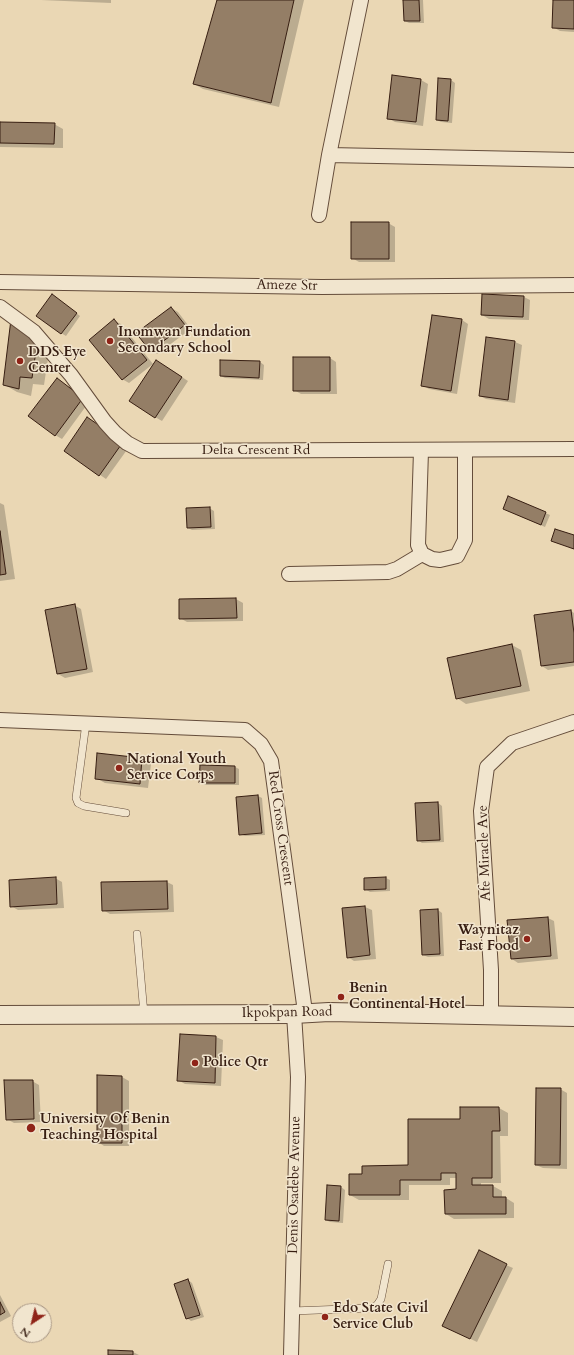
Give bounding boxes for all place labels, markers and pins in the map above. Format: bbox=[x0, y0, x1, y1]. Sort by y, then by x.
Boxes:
place label: Inomwan Fundation Secondary School bbox=[118, 325, 251, 358]
marker: Inomwan Fundation Secondary School bbox=[105, 336, 115, 346]
place label: DDS Eye Center bbox=[28, 345, 86, 378]
marker: DDS Eye Center bbox=[15, 356, 25, 366]
place label: National Youth Service Corps bbox=[127, 752, 226, 784]
marker: National Youth Service Corps bbox=[114, 763, 124, 773]
place label: Waynitaz Fast Food bbox=[458, 923, 519, 956]
marker: Waynitaz Fast Food bbox=[522, 934, 532, 944]
place label: Benin Continental Hotel bbox=[349, 981, 465, 1014]
marker: Benin Continental Hotel bbox=[336, 992, 346, 1002]
place label: Police Qtr bbox=[203, 1055, 268, 1071]
marker: Police Qtr bbox=[190, 1058, 200, 1068]
place label: University Of Benin Teaching Hospital bbox=[40, 1112, 170, 1144]
marker: University Of Benin Teaching Hospital bbox=[25, 1122, 37, 1134]
place label: Edo State Civil Service Club bbox=[333, 1301, 428, 1334]
marker: Edo State Civil Service Club bbox=[320, 1312, 330, 1322]

